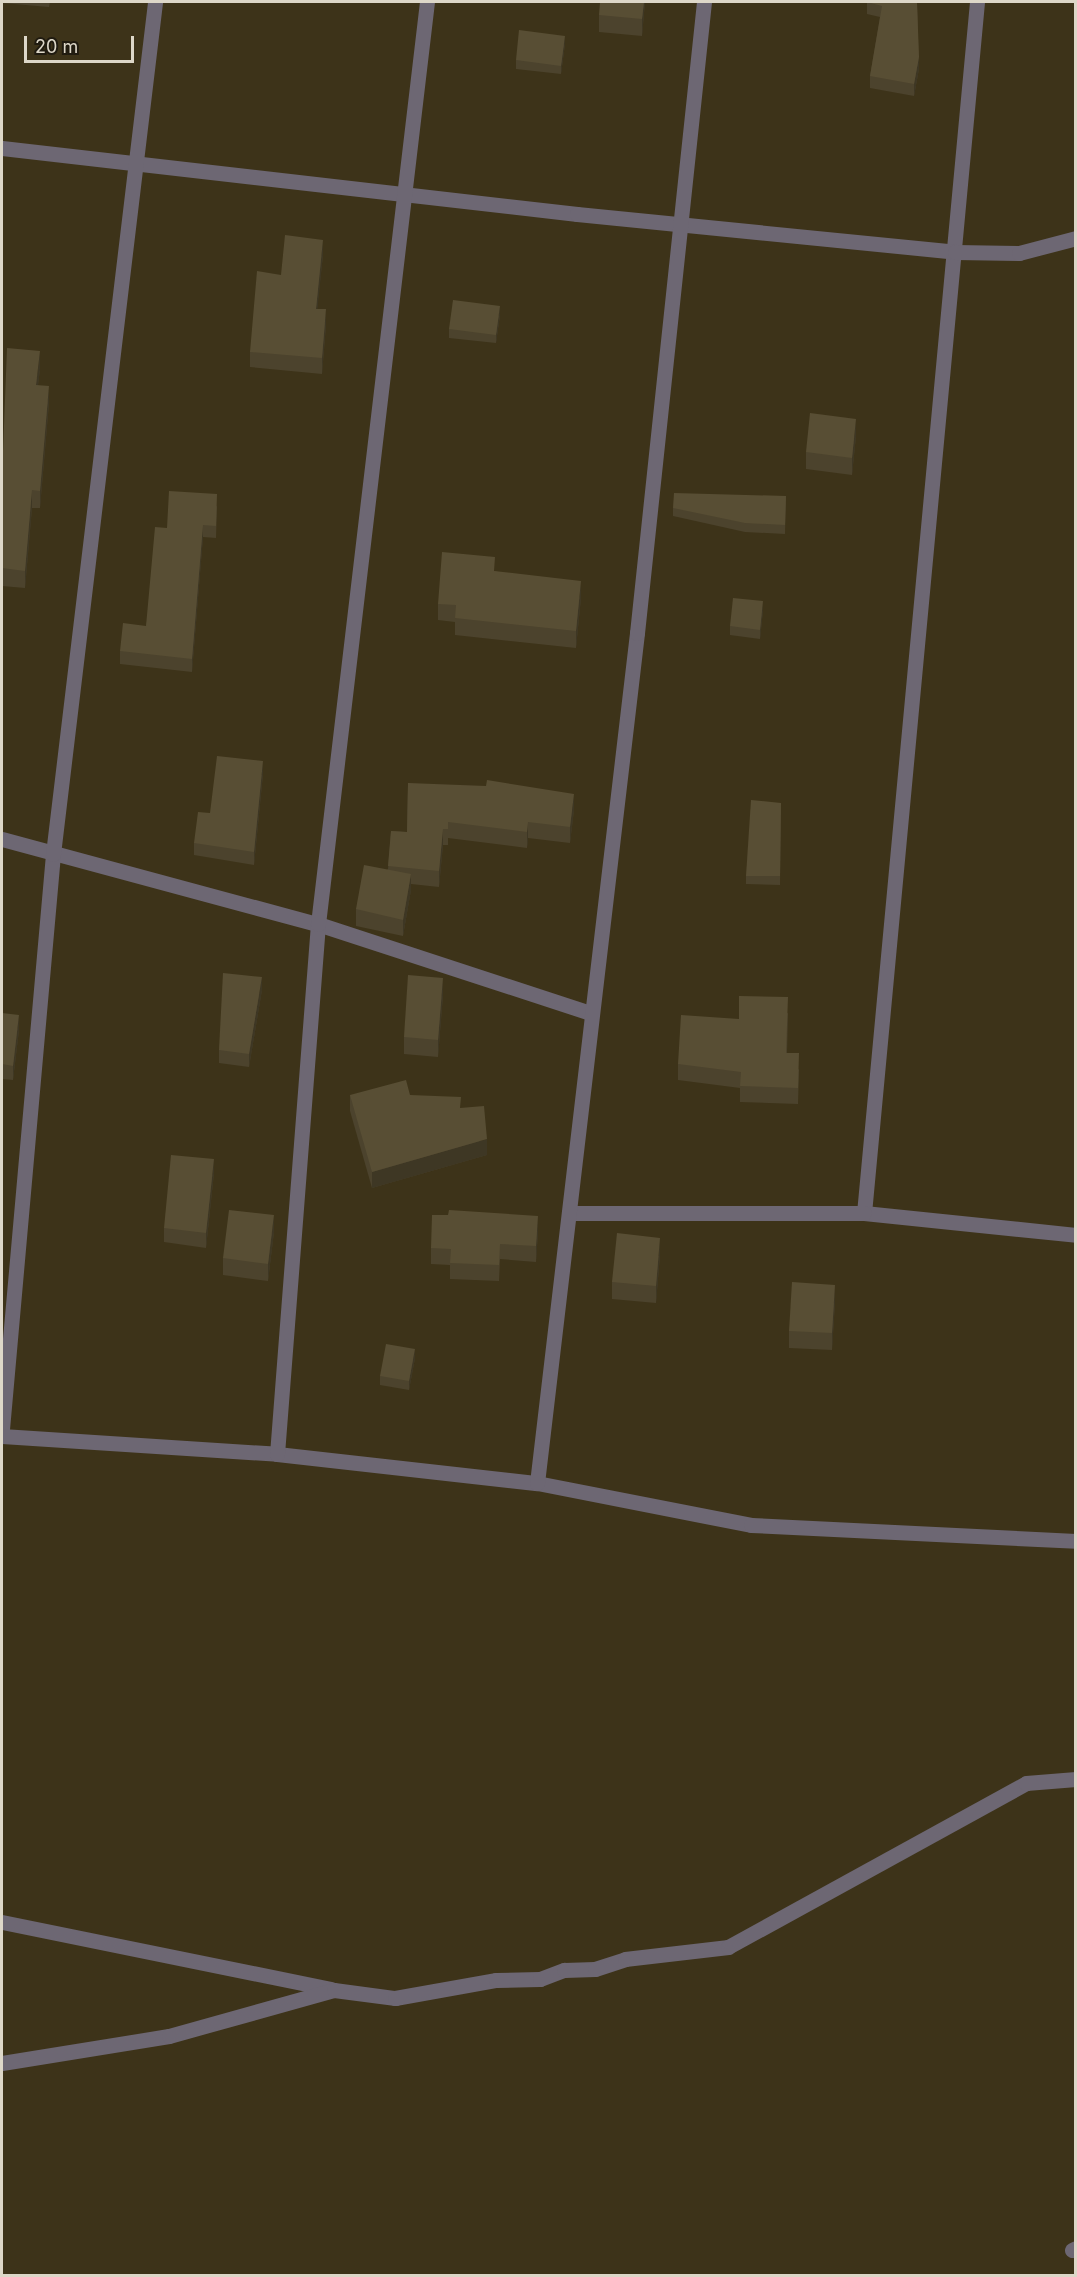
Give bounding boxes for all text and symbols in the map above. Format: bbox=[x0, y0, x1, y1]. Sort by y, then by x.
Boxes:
scale bar bbox=[27, 24, 136, 62]
text: 20 m bbox=[35, 36, 78, 57]

